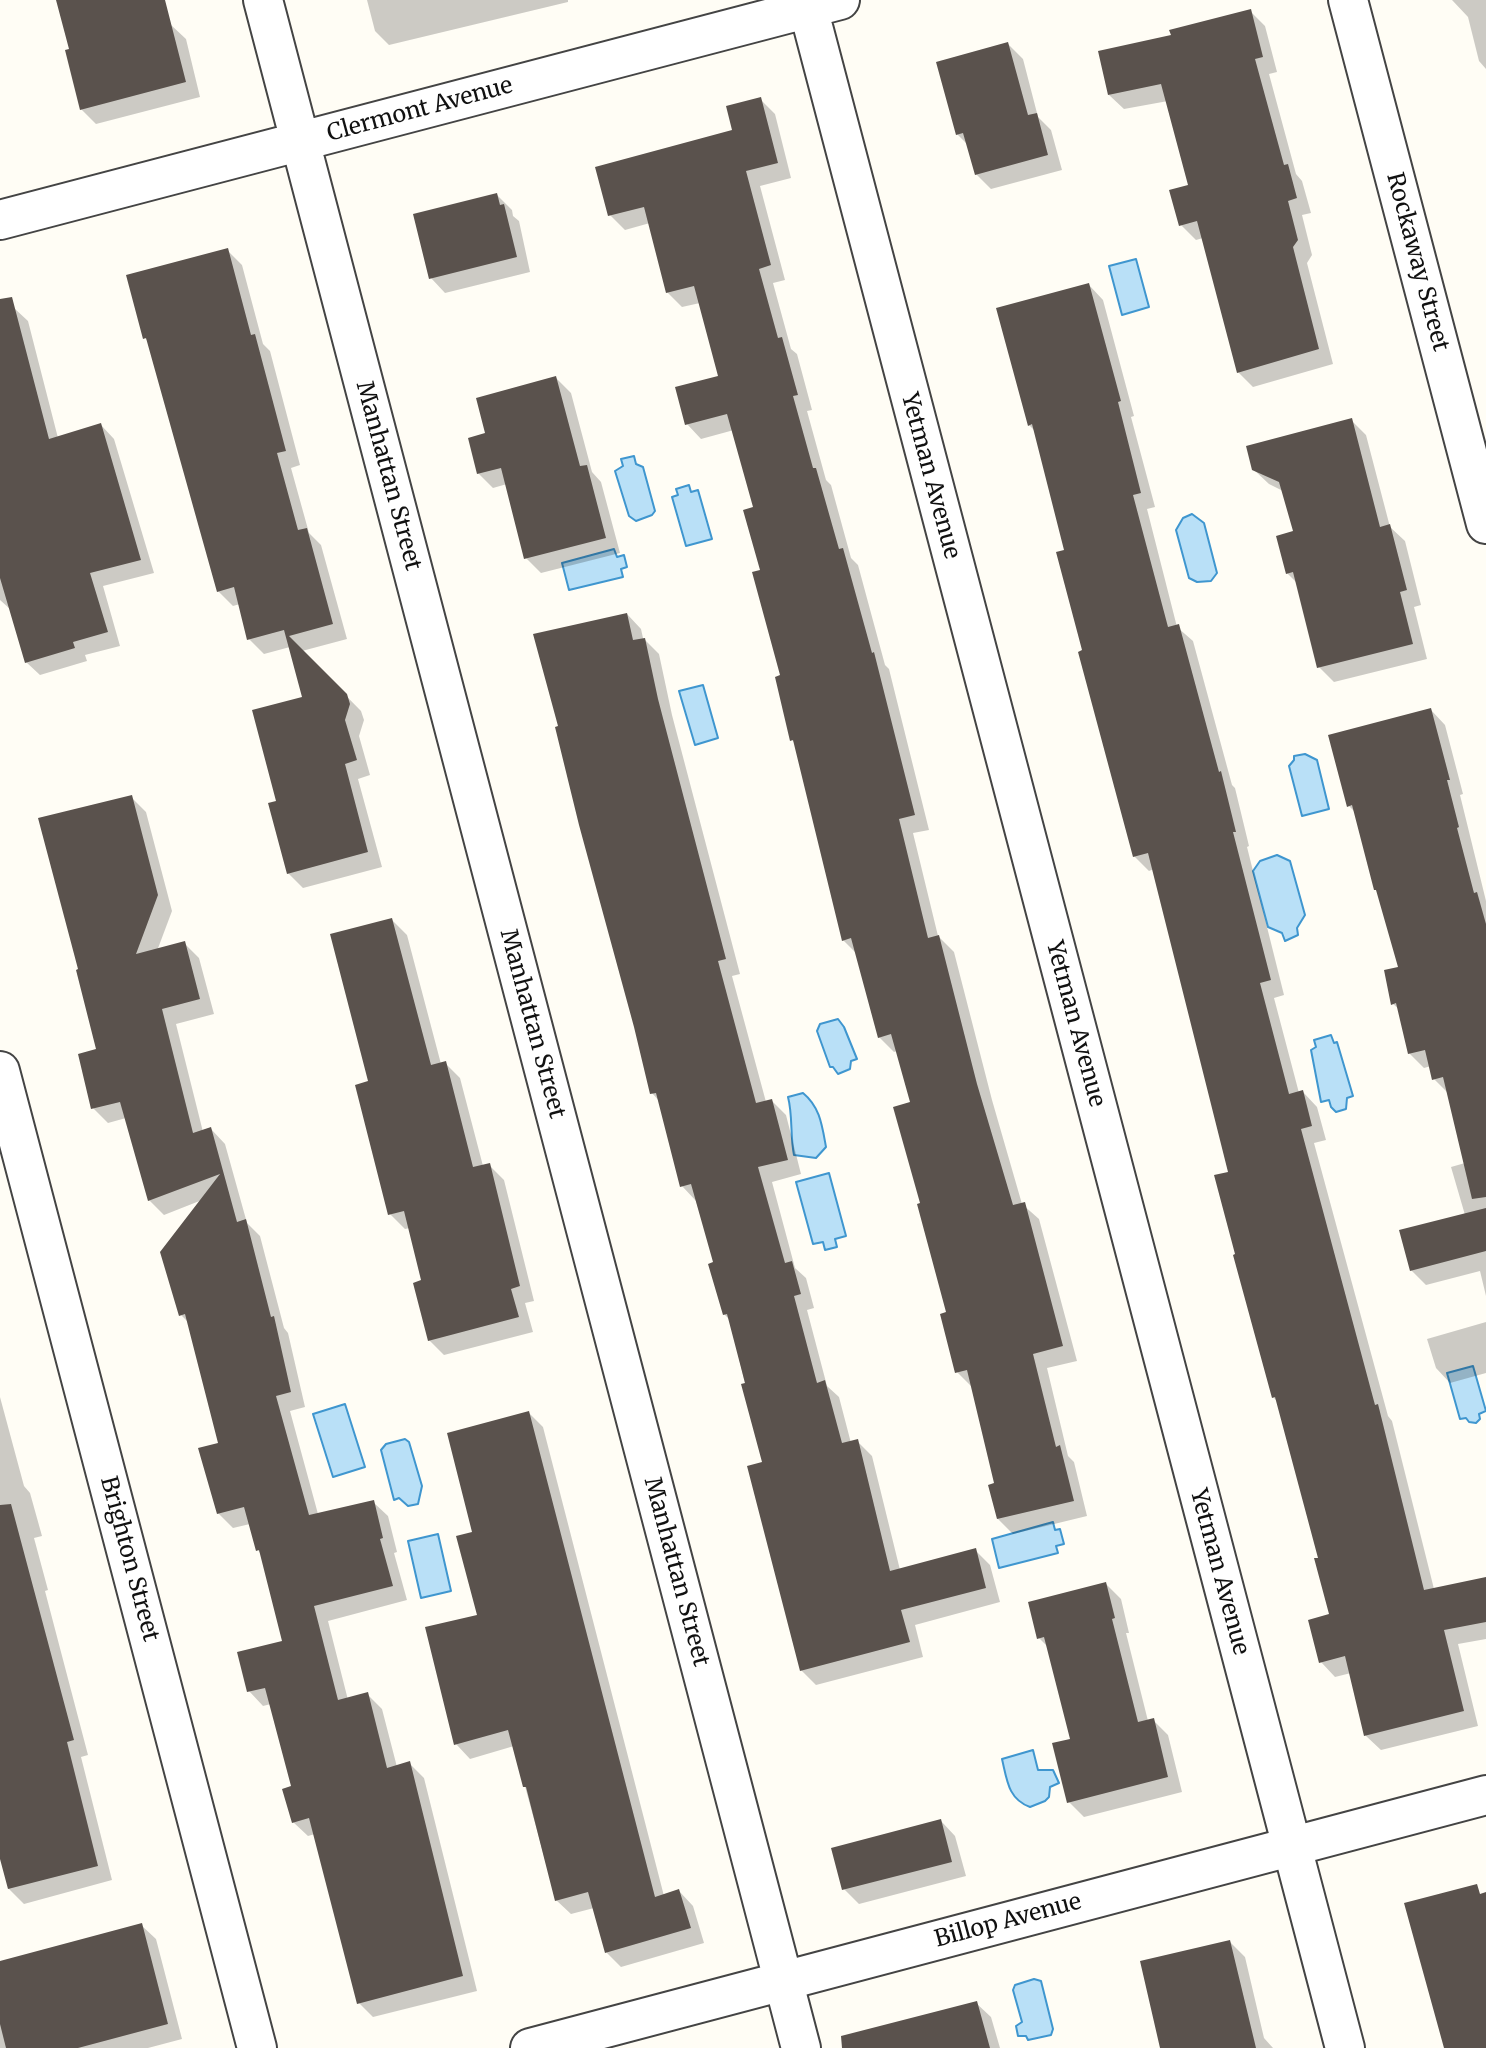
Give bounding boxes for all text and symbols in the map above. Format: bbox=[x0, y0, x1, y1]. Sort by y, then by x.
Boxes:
street label: Clermont Avenue bbox=[324, 72, 516, 148]
street label: Rockaway Street bbox=[1380, 170, 1454, 354]
street label: Manhattan Street bbox=[349, 378, 427, 574]
street label: Yetman Avenue bbox=[895, 390, 965, 562]
street label: Manhattan Street bbox=[493, 926, 571, 1122]
street label: Yetman Avenue bbox=[1040, 938, 1110, 1110]
street label: Brighton Street bbox=[94, 1473, 164, 1645]
street label: Manhattan Street bbox=[637, 1474, 715, 1670]
street label: Yetman Avenue bbox=[1184, 1486, 1254, 1658]
street label: Billop Avenue bbox=[932, 1888, 1084, 1954]

